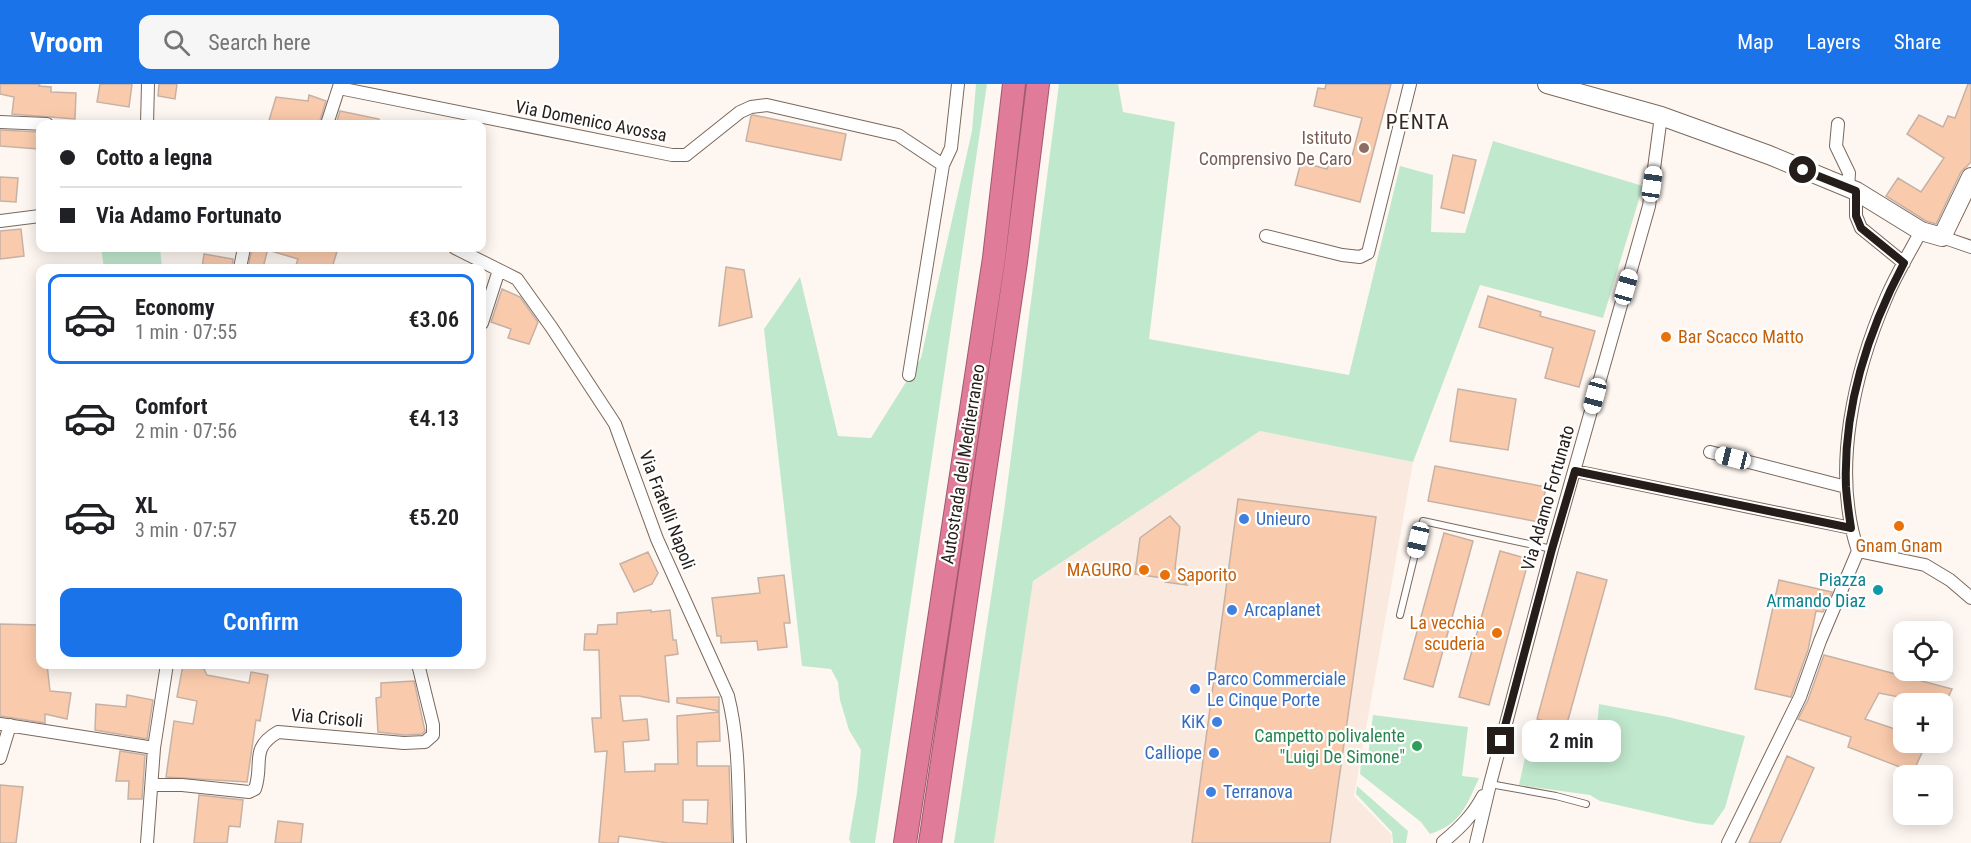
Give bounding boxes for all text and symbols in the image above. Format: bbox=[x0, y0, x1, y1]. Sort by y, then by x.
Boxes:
search box bbox=[139, 15, 559, 69]
text: Vroom bbox=[30, 26, 103, 59]
icon: search bbox=[160, 26, 193, 59]
text: Search here bbox=[208, 30, 311, 55]
text: Map bbox=[1737, 30, 1774, 54]
text: Layers bbox=[1807, 30, 1861, 54]
text: Share bbox=[1894, 30, 1941, 54]
street label: Via Domenico Avossa bbox=[513, 95, 669, 146]
district label: PENTA bbox=[1386, 110, 1450, 134]
place label: Istituto Comprensivo De Caro bbox=[1199, 127, 1352, 169]
marker: Istituto Comprensivo De Caro bbox=[1357, 141, 1371, 155]
text: Cotto a legna bbox=[96, 145, 212, 170]
route start bbox=[1789, 156, 1816, 183]
car bbox=[1641, 165, 1663, 203]
text: Via Adamo Fortunato bbox=[96, 203, 282, 228]
car bbox=[1612, 267, 1640, 307]
icon: car bbox=[63, 292, 117, 346]
text: Economy bbox=[135, 295, 215, 320]
text: €3.06 bbox=[408, 307, 459, 332]
text: 1 min · 07:55 bbox=[135, 320, 237, 344]
place label: Bar Scacco Matto bbox=[1678, 326, 1804, 347]
marker: Bar Scacco Matto bbox=[1659, 330, 1673, 344]
street label: Autostrada del Mediterraneo bbox=[936, 362, 989, 565]
car bbox=[1582, 376, 1608, 416]
icon: car bbox=[63, 391, 117, 445]
text: Comfort bbox=[135, 394, 208, 419]
text: €4.13 bbox=[408, 406, 459, 431]
text: 2 min · 07:56 bbox=[135, 419, 237, 443]
street label: Via Adamo Fortunato bbox=[1517, 423, 1578, 573]
car bbox=[1713, 445, 1753, 471]
street label: Via Fratelli Napoli bbox=[635, 448, 700, 572]
icon: car bbox=[63, 490, 117, 544]
text: XL bbox=[135, 493, 158, 518]
text: €5.20 bbox=[408, 505, 459, 530]
place label: Unieuro bbox=[1256, 508, 1310, 529]
marker: Unieuro bbox=[1237, 512, 1251, 526]
text: 3 min · 07:57 bbox=[135, 518, 237, 542]
marker: Gnam Gnam bbox=[1892, 519, 1906, 533]
car bbox=[1405, 520, 1431, 560]
place label: Gnam Gnam bbox=[1855, 535, 1943, 556]
place label: MAGURO bbox=[1067, 559, 1132, 580]
marker: MAGURO bbox=[1137, 563, 1151, 577]
place label: Saporito bbox=[1177, 564, 1237, 585]
marker: Saporito bbox=[1158, 568, 1172, 582]
place label: Piazza Armando Diaz bbox=[1766, 569, 1866, 611]
marker: Piazza Armando Diaz bbox=[1871, 583, 1885, 597]
button: Confirm bbox=[60, 588, 462, 657]
place label: Arcaplanet bbox=[1244, 599, 1321, 620]
marker: Arcaplanet bbox=[1225, 603, 1239, 617]
place label: La vecchia scuderia bbox=[1410, 612, 1485, 654]
map controls bbox=[1893, 621, 1953, 825]
button: locate bbox=[1893, 621, 1953, 681]
marker: La vecchia scuderia bbox=[1490, 626, 1504, 640]
place label: Parco Commerciale Le Cinque Porte bbox=[1207, 668, 1346, 710]
marker: Parco Commerciale Le Cinque Porte bbox=[1188, 682, 1202, 696]
button: + bbox=[1893, 693, 1953, 753]
street label: Via Crisoli bbox=[290, 704, 364, 731]
place label: KiK bbox=[1181, 711, 1205, 732]
marker: KiK bbox=[1210, 715, 1224, 729]
callout: 2 min bbox=[1522, 720, 1621, 762]
place label: Campetto polivalente "Luigi De Simone" bbox=[1254, 725, 1405, 767]
route end bbox=[1487, 727, 1514, 754]
text: 2 min bbox=[1549, 729, 1594, 753]
marker: Campetto polivalente "Luigi De Simone" bbox=[1410, 739, 1424, 753]
place label: Calliope bbox=[1144, 742, 1202, 763]
marker: Calliope bbox=[1207, 746, 1221, 760]
button: − bbox=[1893, 765, 1953, 825]
place label: Terranova bbox=[1223, 781, 1293, 802]
marker: Terranova bbox=[1204, 785, 1218, 799]

